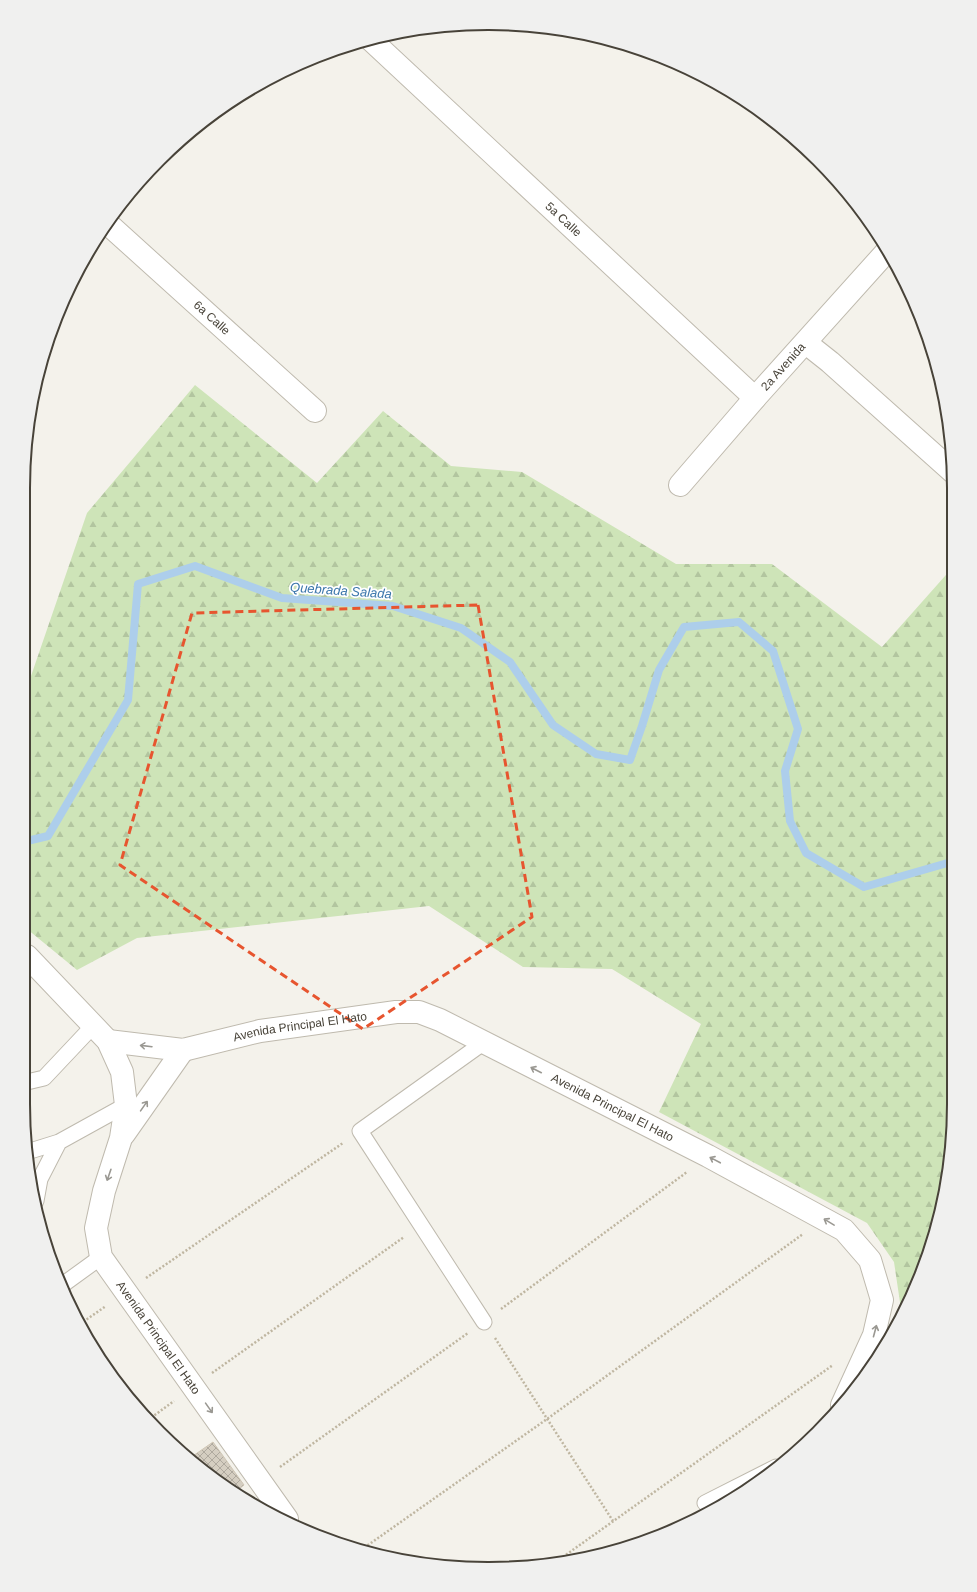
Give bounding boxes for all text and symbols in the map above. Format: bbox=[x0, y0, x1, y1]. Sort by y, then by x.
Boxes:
street label: 5a Calle bbox=[542, 199, 585, 240]
street label: 6a Calle bbox=[191, 298, 233, 338]
street label: 2a Avenida bbox=[758, 340, 808, 393]
water label: Quebrada Salada bbox=[290, 579, 392, 602]
street label: Avenida Principal El Hato bbox=[232, 1009, 368, 1044]
one-way arrow bbox=[139, 1042, 152, 1049]
one-way arrow bbox=[531, 1066, 543, 1073]
street label: Avenida Principal El Hato bbox=[549, 1071, 676, 1145]
one-way arrow bbox=[140, 1101, 148, 1112]
one-way arrow bbox=[709, 1155, 721, 1163]
one-way arrow bbox=[105, 1168, 112, 1181]
one-way arrow bbox=[823, 1217, 835, 1225]
street label: Avenida Principal El Hato bbox=[113, 1278, 203, 1397]
one-way arrow bbox=[871, 1325, 879, 1338]
one-way arrow bbox=[205, 1403, 213, 1414]

